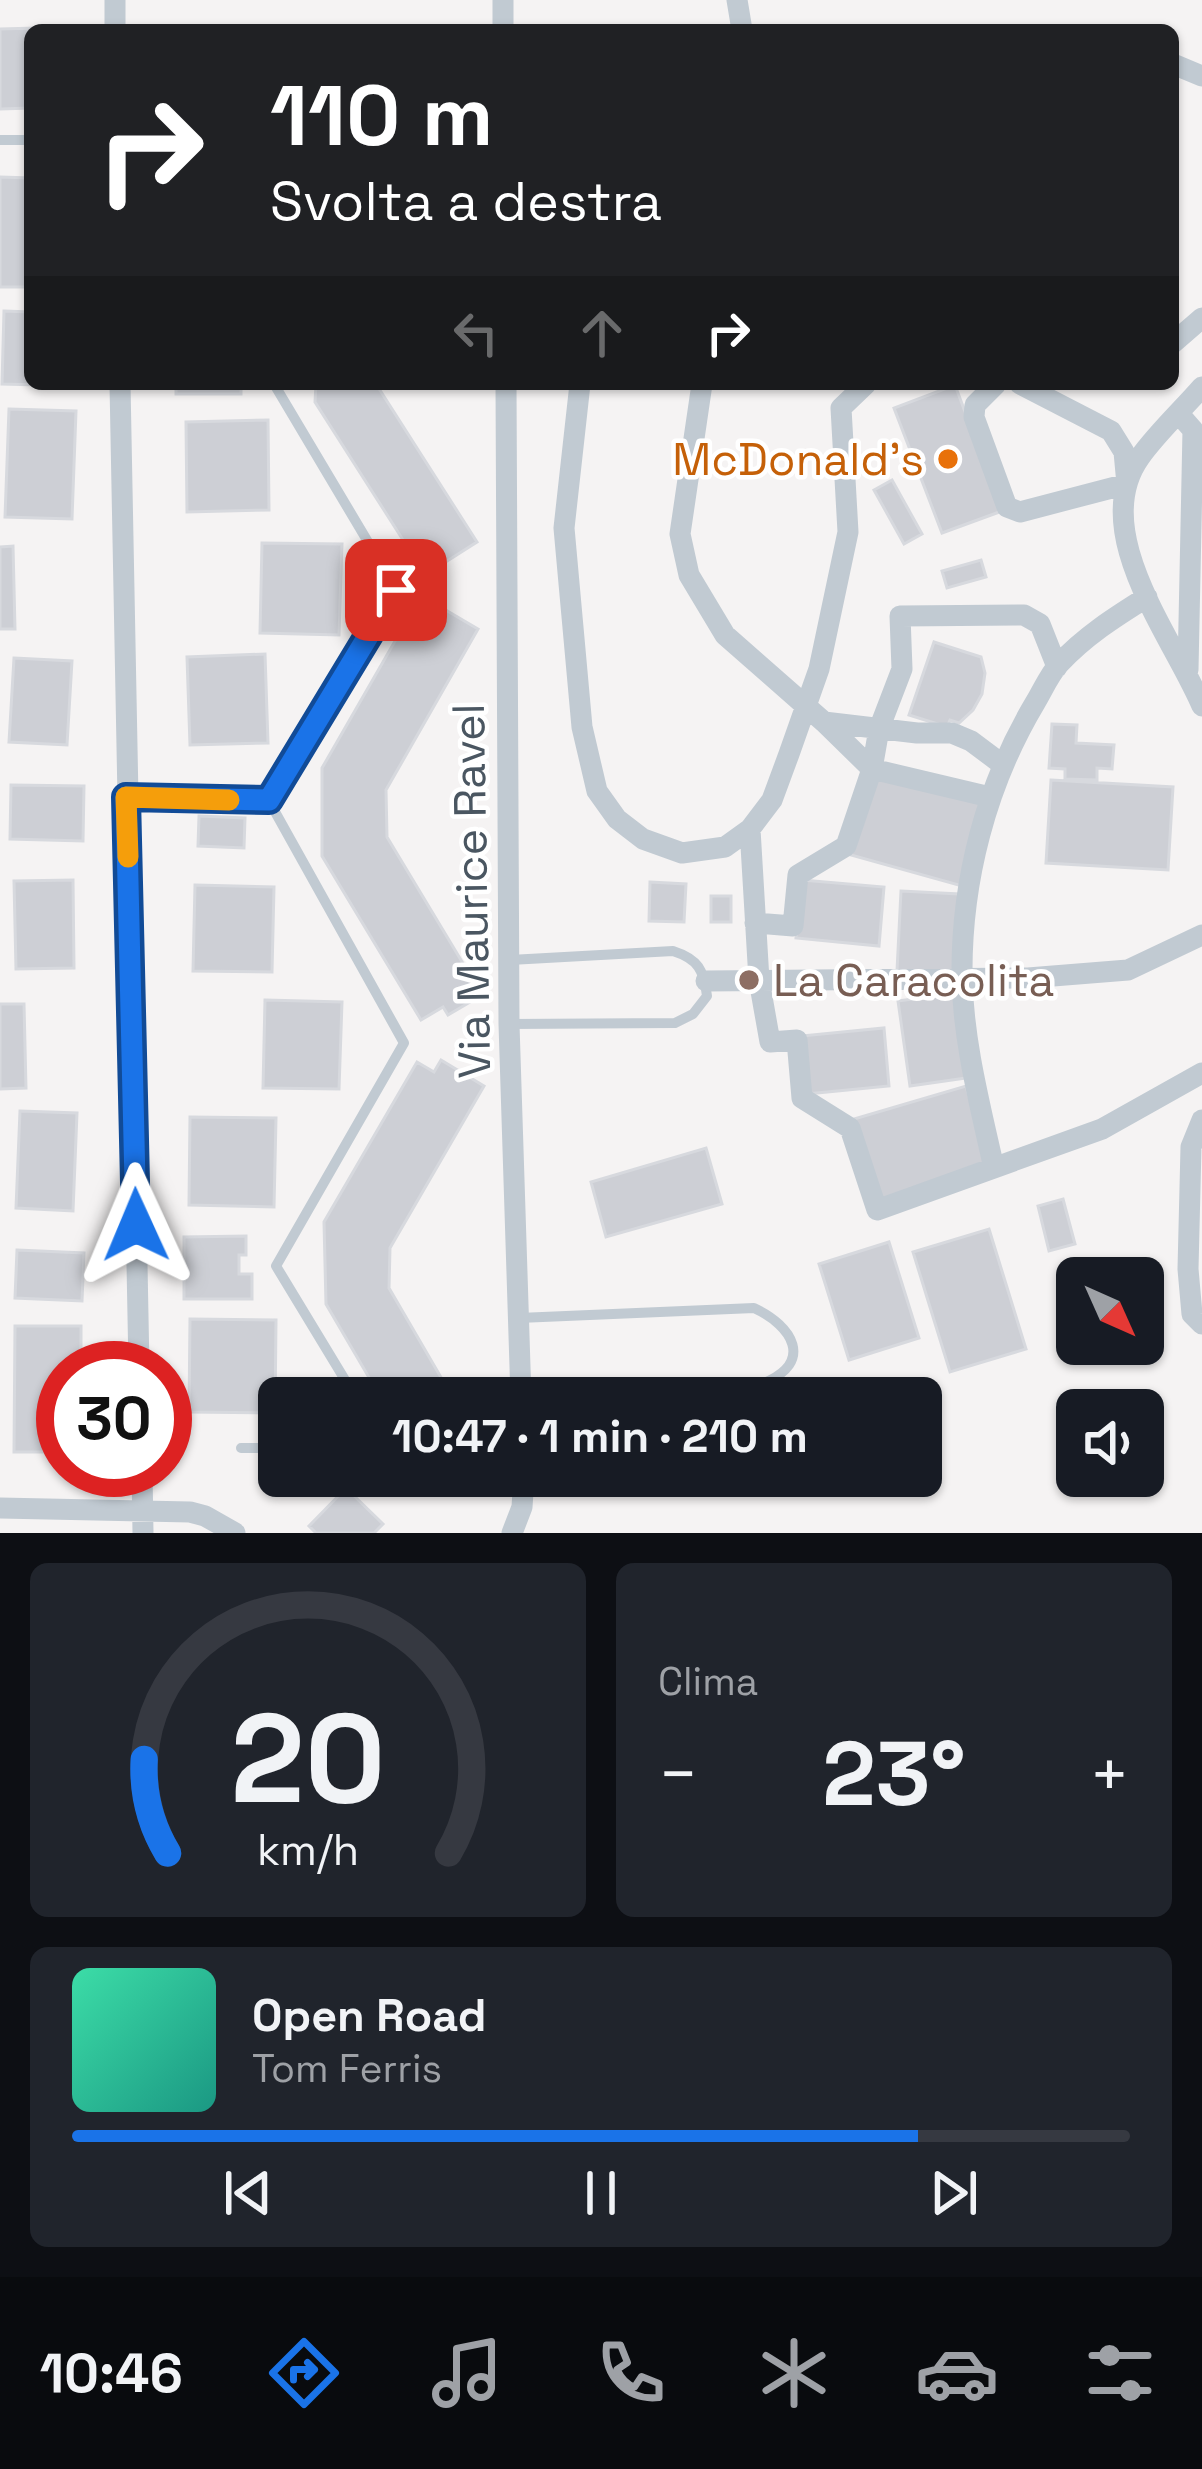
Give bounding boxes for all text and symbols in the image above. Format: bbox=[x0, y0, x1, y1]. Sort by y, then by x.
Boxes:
text: 110 m bbox=[270, 62, 493, 170]
icon: right bbox=[72, 72, 228, 228]
text: Svolta a destra bbox=[270, 167, 662, 236]
icon: left bbox=[443, 300, 509, 366]
icon: ahead bbox=[569, 300, 635, 366]
icon: right bbox=[695, 300, 761, 366]
place label: McDonald's bbox=[672, 431, 924, 488]
marker: McDonald's bbox=[935, 446, 961, 472]
pin bbox=[345, 539, 447, 641]
icon: arrive bbox=[363, 557, 429, 623]
street label: Via Maurice Ravel bbox=[440, 703, 503, 1079]
place label: La Caracolita bbox=[773, 952, 1054, 1009]
marker: La Caracolita bbox=[736, 967, 762, 993]
position arrow bbox=[73, 1162, 199, 1288]
north arrow bbox=[1056, 1257, 1164, 1365]
map controls bbox=[1056, 1257, 1164, 1497]
speed limit sign: 30 bbox=[36, 1341, 192, 1497]
button: sound bbox=[1056, 1389, 1164, 1497]
text: 10:47 · 1 min · 210 m bbox=[392, 1408, 808, 1465]
text: Clima bbox=[658, 1657, 758, 1706]
text: 20 bbox=[230, 1679, 385, 1838]
text: 23° bbox=[822, 1716, 966, 1831]
text: − bbox=[658, 1732, 699, 1816]
text: + bbox=[1089, 1732, 1130, 1816]
text: km/h bbox=[257, 1823, 359, 1878]
text: Open Road bbox=[252, 1987, 487, 2044]
text: Tom Ferris bbox=[252, 2044, 442, 2093]
icon: previous bbox=[215, 2160, 281, 2226]
icon: pause bbox=[568, 2160, 634, 2226]
icon: next bbox=[921, 2160, 987, 2226]
icon: directions bbox=[262, 2331, 346, 2415]
icon: music bbox=[425, 2331, 509, 2415]
icon: phone bbox=[589, 2331, 673, 2415]
icon: climate bbox=[752, 2331, 836, 2415]
icon: car bbox=[915, 2331, 999, 2415]
icon: filters bbox=[1078, 2331, 1162, 2415]
text: 10:46 bbox=[40, 2339, 183, 2408]

